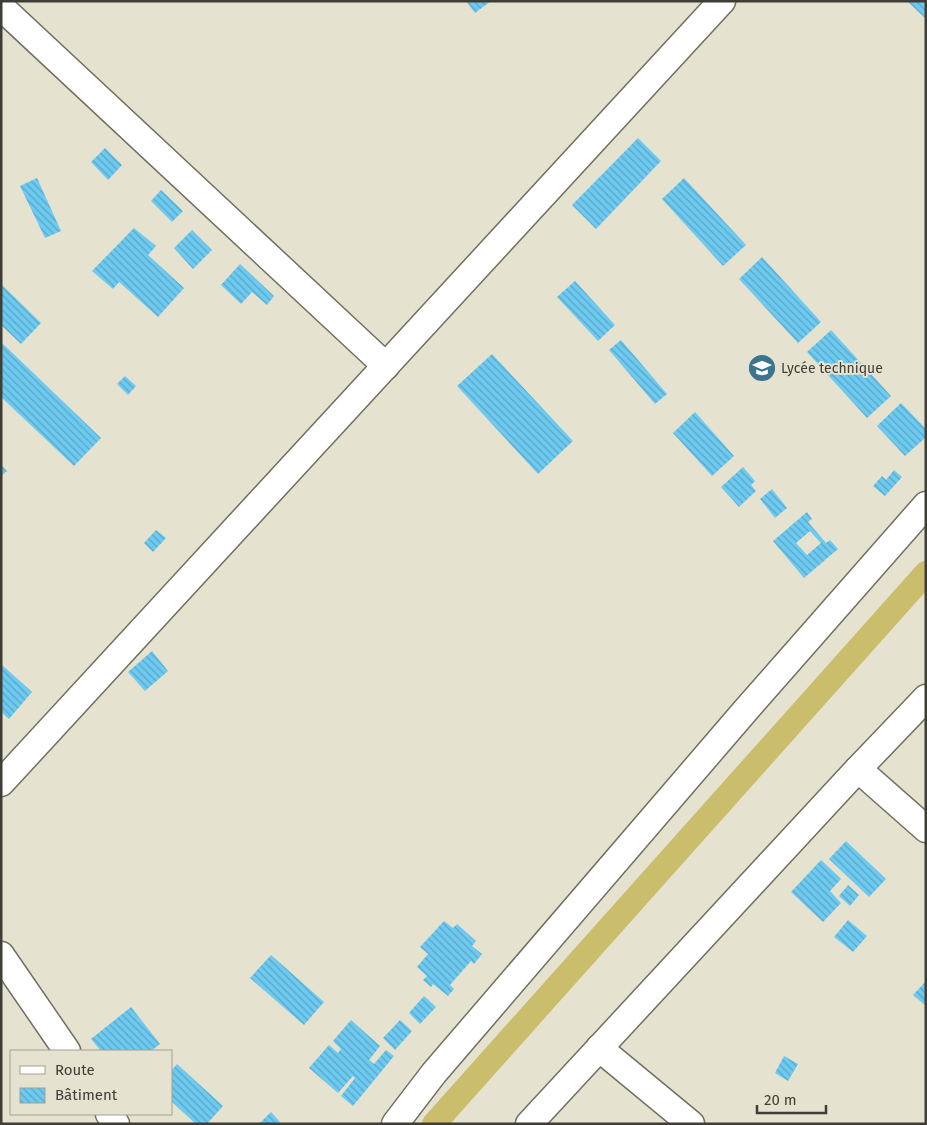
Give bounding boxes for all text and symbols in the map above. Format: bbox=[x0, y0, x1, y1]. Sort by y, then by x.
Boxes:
school or university icon: Lycée technique bbox=[747, 353, 777, 383]
place label: Lycée technique bbox=[781, 360, 883, 377]
legend bbox=[10, 1050, 172, 1115]
text: Route bbox=[55, 1061, 95, 1079]
scale bar bbox=[757, 1082, 826, 1114]
text: Bâtiment bbox=[55, 1086, 118, 1104]
text: 20 m bbox=[764, 1091, 797, 1109]

